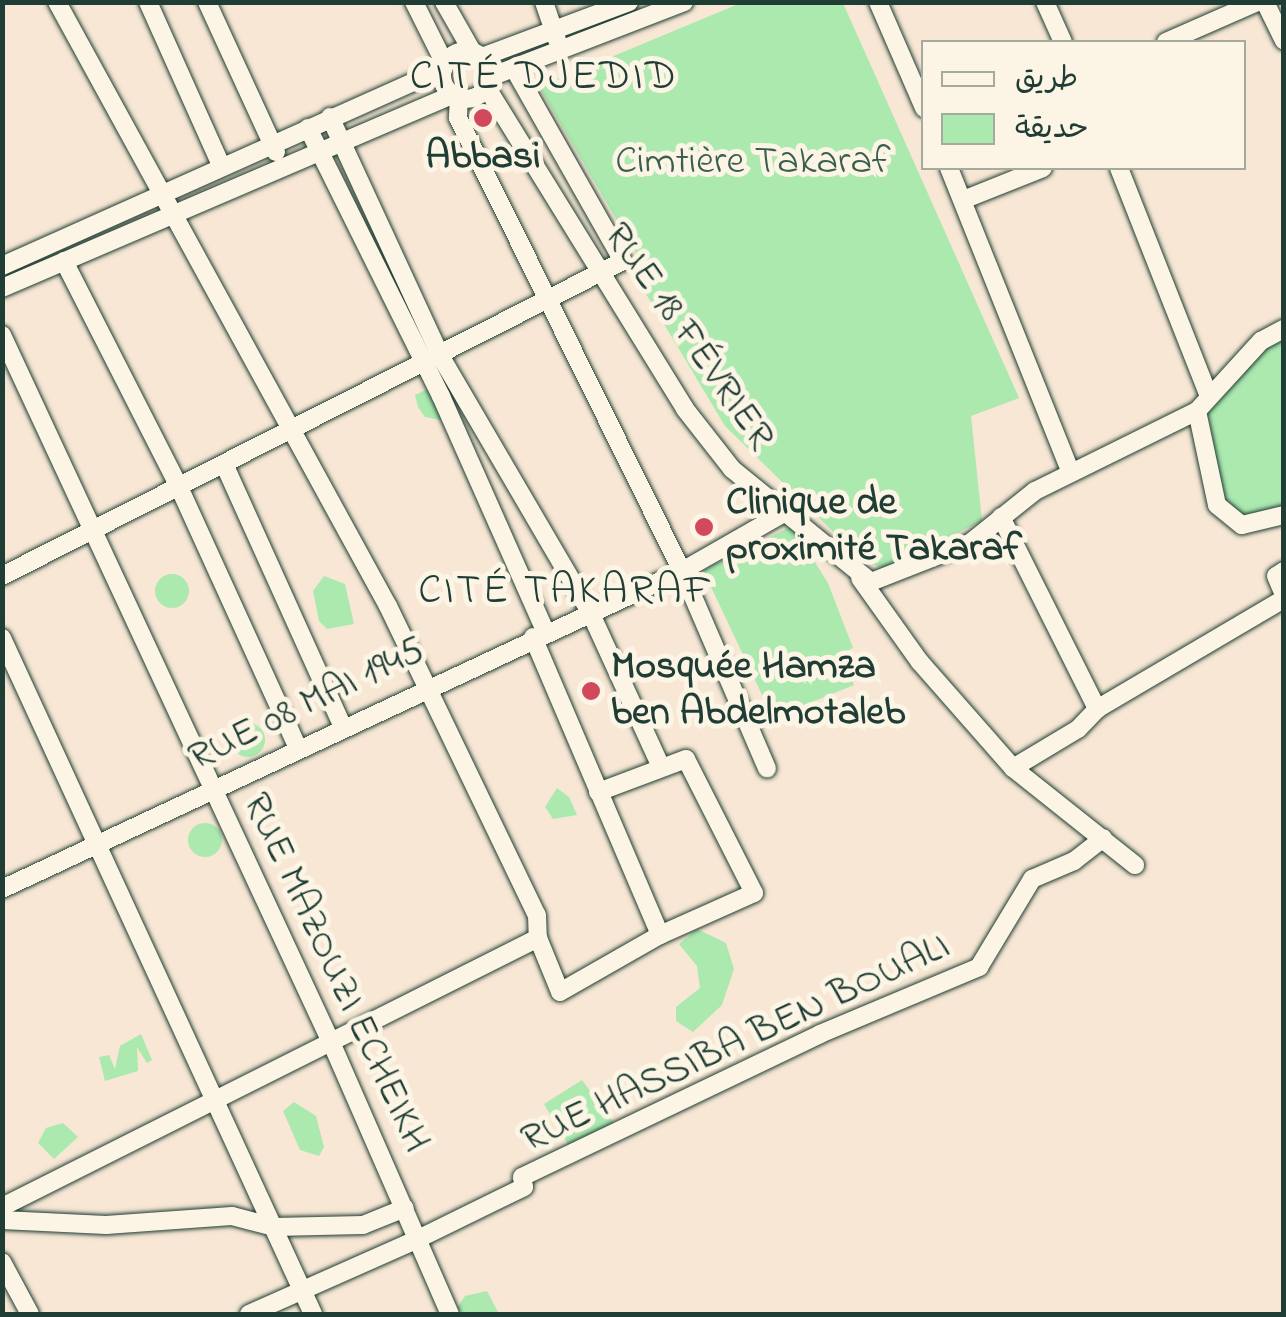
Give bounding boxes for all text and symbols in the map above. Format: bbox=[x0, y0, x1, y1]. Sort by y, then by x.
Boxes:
legend bbox=[921, 40, 1246, 170]
district label: CITÉ DJEDID bbox=[410, 53, 678, 103]
text: طريق bbox=[1015, 58, 1078, 102]
marker: Abbasi bbox=[472, 107, 494, 129]
text: حديقة bbox=[1015, 108, 1089, 152]
place label: Abbasi bbox=[426, 134, 540, 182]
park label: Cimtière Takaraf bbox=[615, 139, 891, 187]
street label: RUE 18 FÉVRIER bbox=[592, 214, 784, 460]
place label: Clinique de proximité Takaraf bbox=[726, 480, 1022, 574]
marker: Clinique de proximité Takaraf bbox=[691, 514, 717, 540]
district label: CITÉ TAKARAF bbox=[418, 567, 714, 617]
street label: RUE 08 MAI 1945 bbox=[181, 627, 433, 783]
place label: Mosquée Hamza ben Abdelmotaleb bbox=[611, 644, 905, 738]
marker: Mosquée Hamza ben Abdelmotaleb bbox=[580, 680, 602, 702]
street label: RUE MAZOUZI ECHEIKH bbox=[231, 786, 439, 1160]
street label: RUE HASSIBA BEN BOUALI bbox=[514, 923, 958, 1165]

